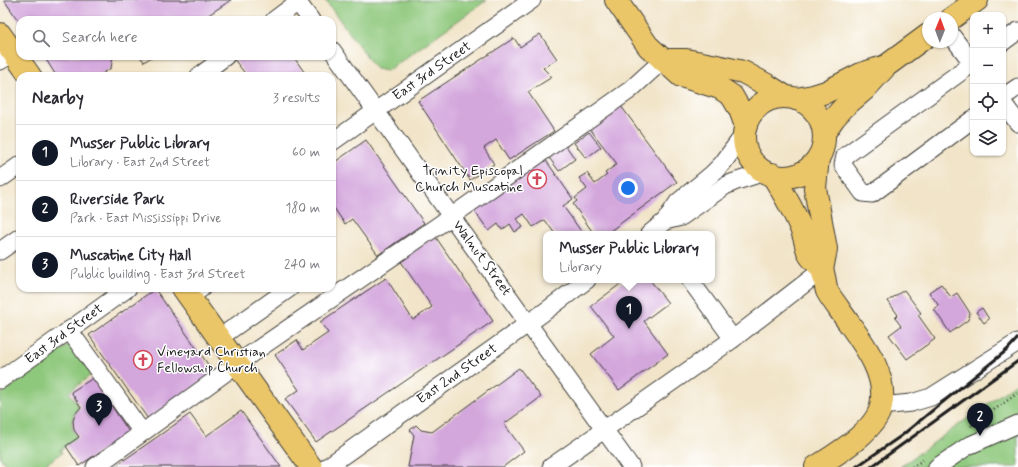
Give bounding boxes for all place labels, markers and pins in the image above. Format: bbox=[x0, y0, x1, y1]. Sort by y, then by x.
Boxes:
place label: Trinity Episcopal Church Muscatine bbox=[415, 162, 523, 196]
church icon: Trinity Episcopal Church Muscatine bbox=[526, 168, 548, 190]
pin: 1 bbox=[616, 296, 642, 329]
place label: Vineyard Christian Fellowship Church bbox=[157, 343, 266, 377]
church icon: Vineyard Christian Fellowship Church bbox=[132, 349, 154, 371]
pin: 3 bbox=[86, 393, 112, 426]
pin: 2 bbox=[967, 403, 993, 436]

